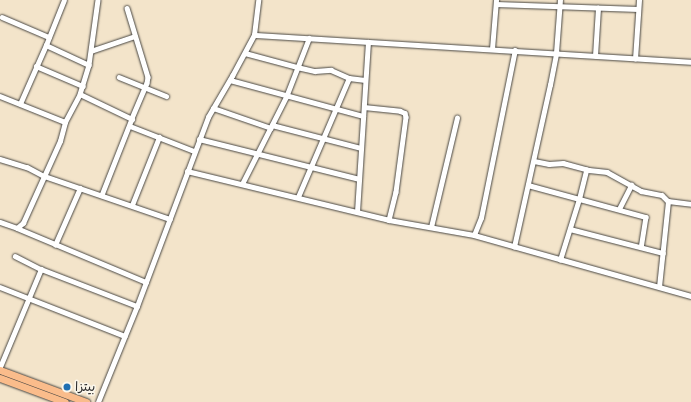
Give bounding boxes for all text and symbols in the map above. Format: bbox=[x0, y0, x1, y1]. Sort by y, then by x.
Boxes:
place label: بيتزا bbox=[75, 379, 95, 395]
marker: بيتزا bbox=[62, 382, 72, 392]

